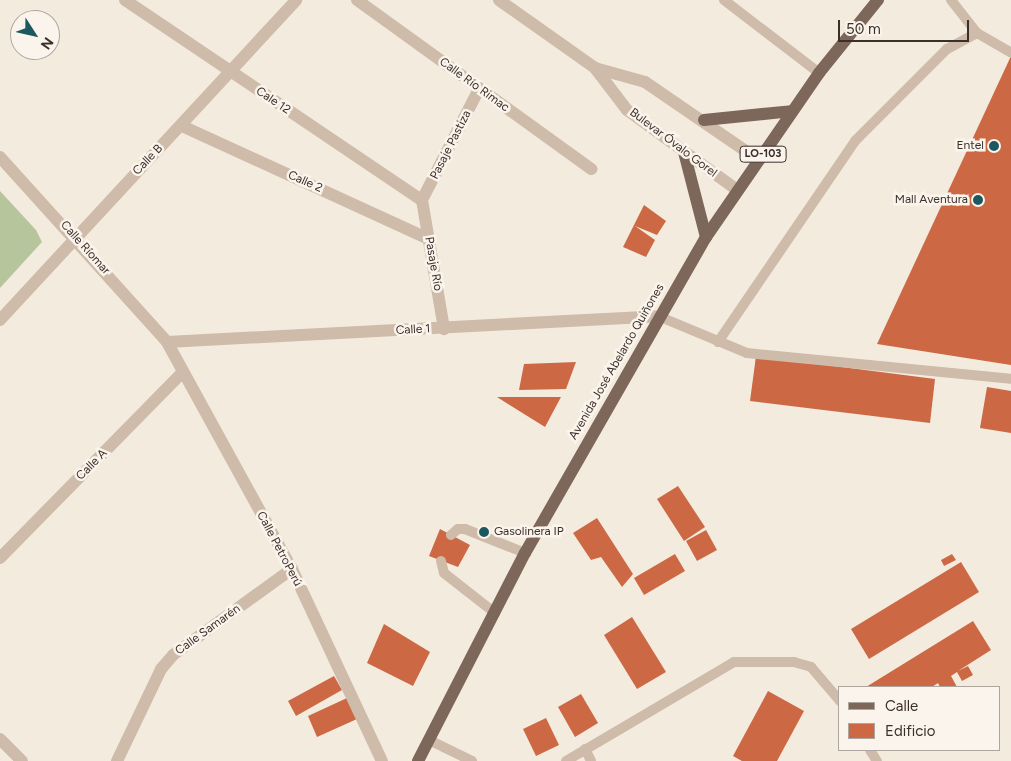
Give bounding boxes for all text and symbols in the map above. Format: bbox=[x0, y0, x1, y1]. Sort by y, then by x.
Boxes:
north arrow bbox=[10, 10, 60, 60]
scale bar bbox=[841, 10, 972, 42]
text: 50 m bbox=[846, 20, 881, 38]
text: N bbox=[37, 34, 57, 53]
street label: Calle Río Rimac bbox=[436, 55, 512, 115]
street label: Cale 12 bbox=[253, 84, 293, 118]
street label: Bulevar Óvalo Gorel bbox=[626, 105, 720, 181]
street label: Pasaje Pastiza bbox=[427, 108, 475, 182]
place label: Entel bbox=[957, 139, 984, 153]
marker: Entel bbox=[988, 140, 1000, 152]
street label: Calle B bbox=[130, 142, 166, 178]
road number: LO-103 bbox=[739, 146, 787, 162]
street label: Calle 2 bbox=[286, 168, 324, 196]
place label: Mall Aventura bbox=[895, 193, 968, 207]
marker: Mall Aventura bbox=[972, 194, 984, 206]
street label: Calle Ríomar bbox=[57, 218, 113, 278]
street label: Pasaje Río bbox=[421, 236, 445, 292]
street label: Avenida José Abelardo Quiñones bbox=[566, 282, 668, 442]
street label: Calle 1 bbox=[395, 322, 431, 338]
street label: Calle A bbox=[74, 447, 110, 483]
street label: Calle PetroPerú bbox=[253, 509, 305, 589]
place label: Gasolinera IP bbox=[494, 525, 564, 539]
marker: Gasolinera IP bbox=[478, 526, 490, 538]
street label: Calle Samarén bbox=[173, 602, 243, 658]
legend bbox=[838, 686, 1001, 751]
text: Calle bbox=[885, 697, 918, 715]
text: Edificio bbox=[885, 722, 935, 740]

